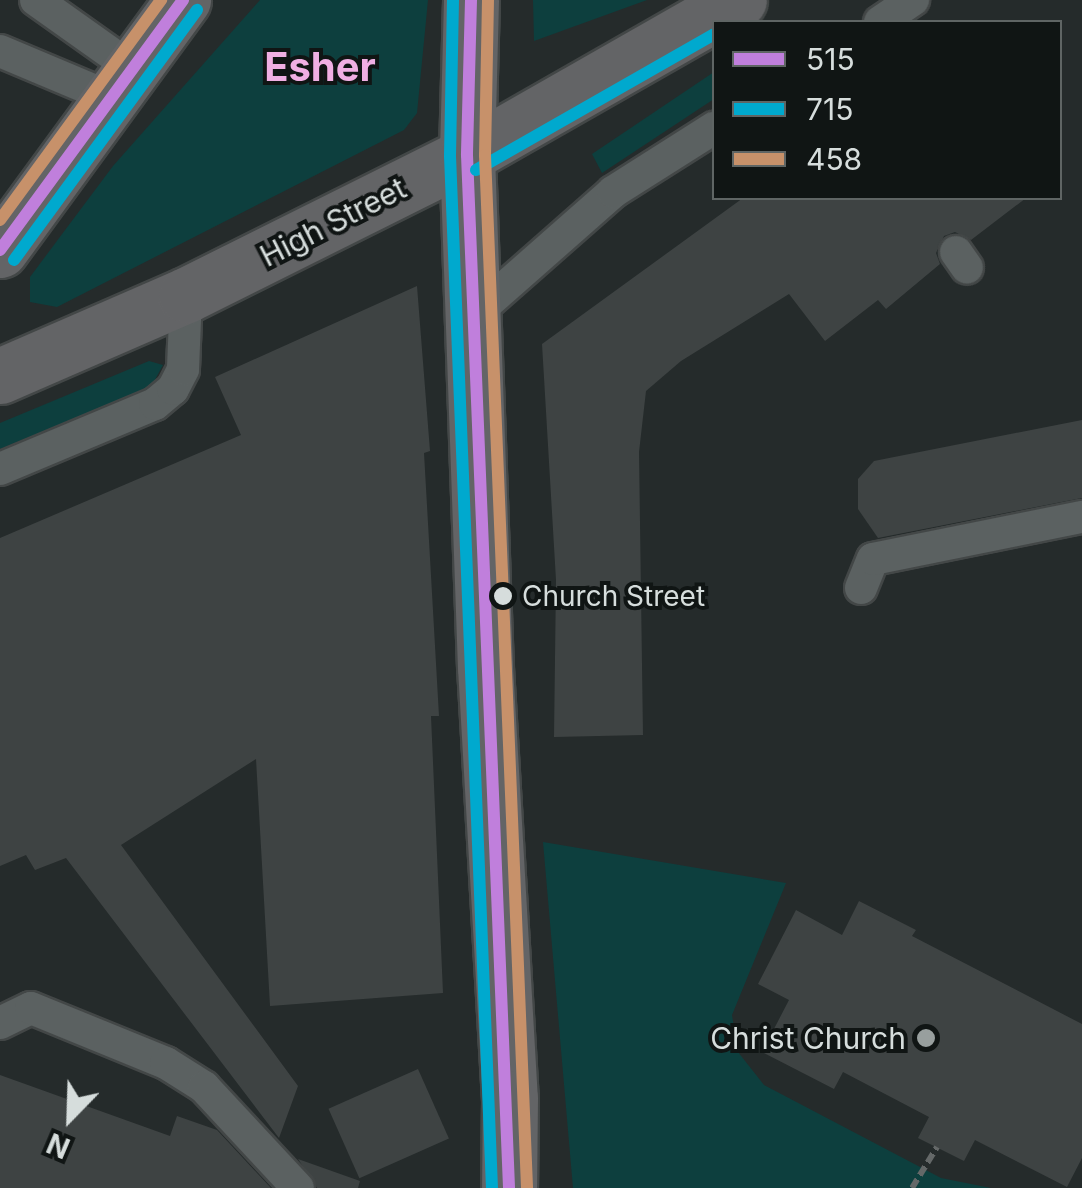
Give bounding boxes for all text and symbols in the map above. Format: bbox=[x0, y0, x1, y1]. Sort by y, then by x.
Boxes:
legend bbox=[712, 20, 1062, 200]
text: 515 bbox=[806, 41, 855, 77]
district label: Esher bbox=[264, 43, 376, 91]
text: 715 bbox=[806, 91, 853, 127]
text: 458 bbox=[806, 141, 862, 177]
street label: High Street bbox=[254, 170, 412, 274]
place label: Church Street bbox=[522, 579, 705, 613]
marker: Church Street bbox=[493, 586, 513, 606]
place label: Christ Church bbox=[710, 1020, 906, 1056]
marker: Christ Church bbox=[915, 1027, 937, 1049]
north arrow bbox=[20, 1068, 120, 1168]
text: N bbox=[42, 1126, 75, 1165]

